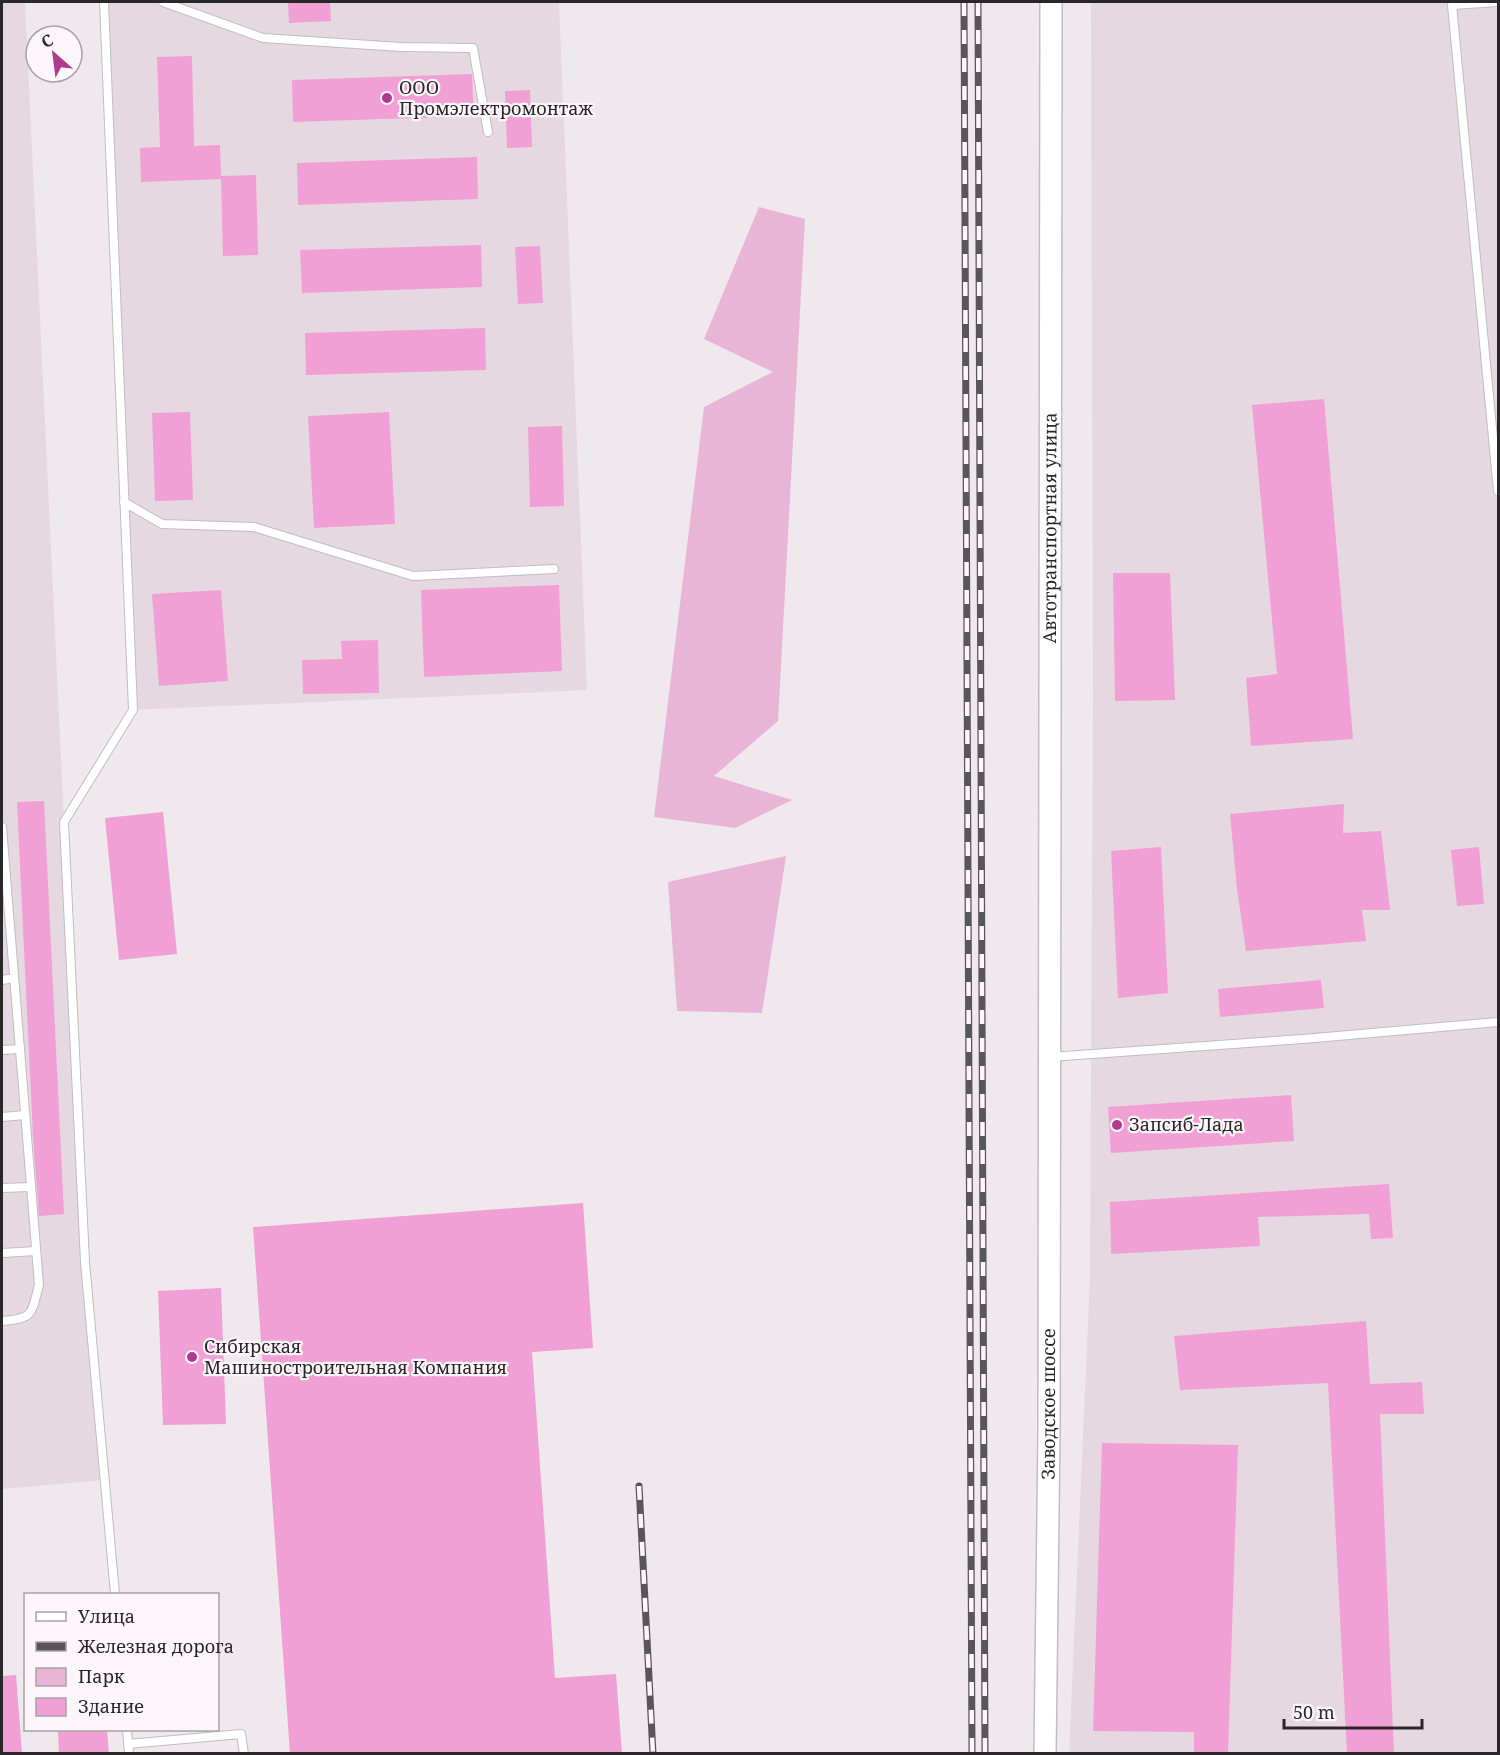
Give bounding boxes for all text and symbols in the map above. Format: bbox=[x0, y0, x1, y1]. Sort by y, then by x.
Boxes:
north arrow bbox=[24, 24, 84, 84]
text: С bbox=[37, 29, 57, 53]
place label: ООО Промэлектромонтаж bbox=[399, 75, 594, 120]
marker: ООО Промэлектромонтаж bbox=[380, 91, 394, 105]
street label: Автотранспортная улица bbox=[1037, 412, 1061, 644]
place label: Запсиб-Лада bbox=[1129, 1112, 1244, 1136]
marker: Запсиб-Лада bbox=[1110, 1118, 1124, 1132]
street label: Заводское шоссе bbox=[1035, 1328, 1060, 1480]
place label: Сибирская Машиностроительная Компания bbox=[204, 1334, 507, 1379]
marker: Сибирская Машиностроительная Компания bbox=[185, 1350, 199, 1364]
legend bbox=[24, 1593, 219, 1731]
text: Улица bbox=[78, 1604, 135, 1628]
text: Железная дорога bbox=[77, 1634, 234, 1658]
text: Парк bbox=[78, 1664, 125, 1688]
scale bar bbox=[1284, 1692, 1422, 1730]
text: Здание bbox=[78, 1694, 144, 1718]
text: 50 m bbox=[1293, 1700, 1335, 1724]

